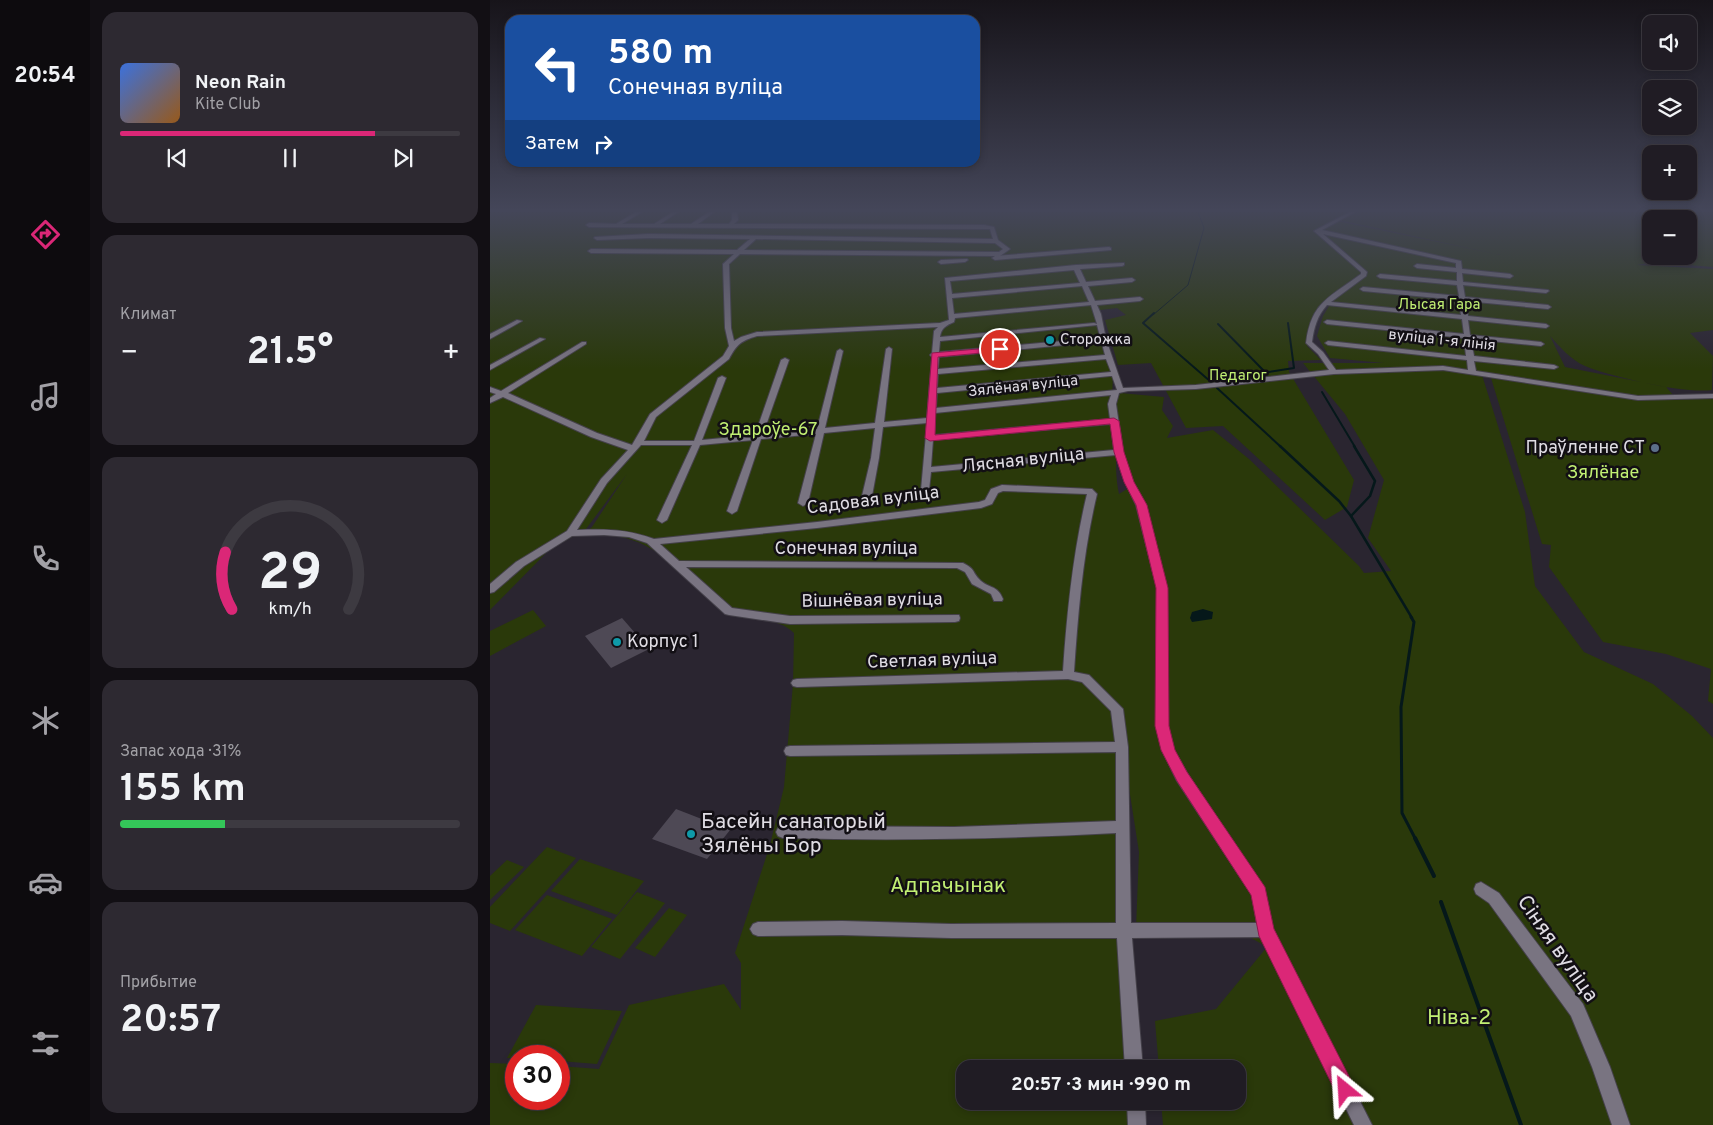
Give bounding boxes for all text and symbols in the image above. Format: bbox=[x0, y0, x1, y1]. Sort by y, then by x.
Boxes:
map controls bbox=[1642, 15, 1697, 265]
button: sound bbox=[1642, 15, 1697, 70]
text: 580 m bbox=[608, 32, 713, 76]
icon: left bbox=[525, 35, 590, 100]
text: 20:54 bbox=[14, 63, 76, 90]
text: Neon Rain bbox=[195, 71, 286, 95]
text: Сонечная вуліца bbox=[608, 75, 783, 102]
button: layers bbox=[1642, 80, 1697, 135]
text: Kite Club bbox=[195, 95, 260, 115]
icon: right bbox=[589, 130, 617, 158]
text: Затем bbox=[525, 132, 579, 156]
icon: previous bbox=[163, 144, 191, 172]
icon: pause bbox=[276, 144, 304, 172]
icon: next bbox=[389, 144, 417, 172]
button: + bbox=[1642, 145, 1697, 200]
button: − bbox=[1642, 210, 1697, 265]
icon: directions bbox=[28, 217, 63, 252]
park label: Лысая Гара bbox=[1398, 296, 1480, 315]
text: Климат bbox=[120, 305, 177, 325]
street label: вуліца 1-я лінія bbox=[1387, 326, 1497, 356]
pin bbox=[979, 328, 1021, 370]
text: 21.5° bbox=[247, 329, 333, 378]
place label: Сторожка bbox=[1060, 331, 1131, 350]
marker: Сторожка bbox=[1044, 334, 1056, 346]
icon: arrive bbox=[986, 335, 1014, 363]
text: − bbox=[120, 336, 138, 372]
text: + bbox=[442, 336, 460, 372]
park label: Педагог bbox=[1209, 367, 1267, 386]
street label: Зялёная вуліца bbox=[967, 372, 1079, 402]
icon: music bbox=[28, 379, 63, 414]
park label: Здароўе-67 bbox=[718, 419, 818, 442]
place label: Праўленне СТ bbox=[1526, 437, 1645, 460]
marker: Праўленне СТ bbox=[1649, 442, 1661, 454]
street label: Лясная вуліца bbox=[961, 443, 1085, 479]
park label: Зялёнае bbox=[1567, 462, 1639, 485]
street label: Садовая вуліца bbox=[806, 481, 940, 521]
street label: Сонечная вуліца bbox=[774, 538, 918, 561]
icon: phone bbox=[28, 541, 63, 576]
text: 29 bbox=[258, 542, 322, 608]
street label: Вішнёвая вуліца bbox=[801, 588, 943, 614]
text: km/h bbox=[268, 598, 312, 621]
place label: Корпус 1 bbox=[627, 631, 699, 654]
marker: Корпус 1 bbox=[611, 636, 623, 648]
street label: Светлая вуліца bbox=[867, 647, 997, 675]
icon: climate bbox=[28, 703, 63, 738]
text: Запас хода · 31% bbox=[120, 742, 242, 762]
text: 155 km bbox=[120, 766, 246, 815]
place label: Басейн санаторый Зялёны Бор bbox=[701, 809, 886, 860]
marker: Басейн санаторый Зялёны Бор bbox=[685, 828, 697, 840]
icon: car bbox=[28, 865, 63, 900]
park label: Адпачынак bbox=[890, 873, 1006, 900]
street label: Сіняя вуліца bbox=[1510, 890, 1604, 1008]
text: Прибытие bbox=[120, 973, 197, 993]
text: 20:57 bbox=[120, 997, 221, 1046]
park label: Ніва-2 bbox=[1427, 1005, 1491, 1032]
icon: filters bbox=[28, 1026, 63, 1061]
speed limit sign: 30 bbox=[505, 1045, 570, 1110]
position arrow bbox=[1318, 1063, 1370, 1115]
text: 20:57 · 3 мин · 990 m bbox=[1011, 1073, 1191, 1097]

